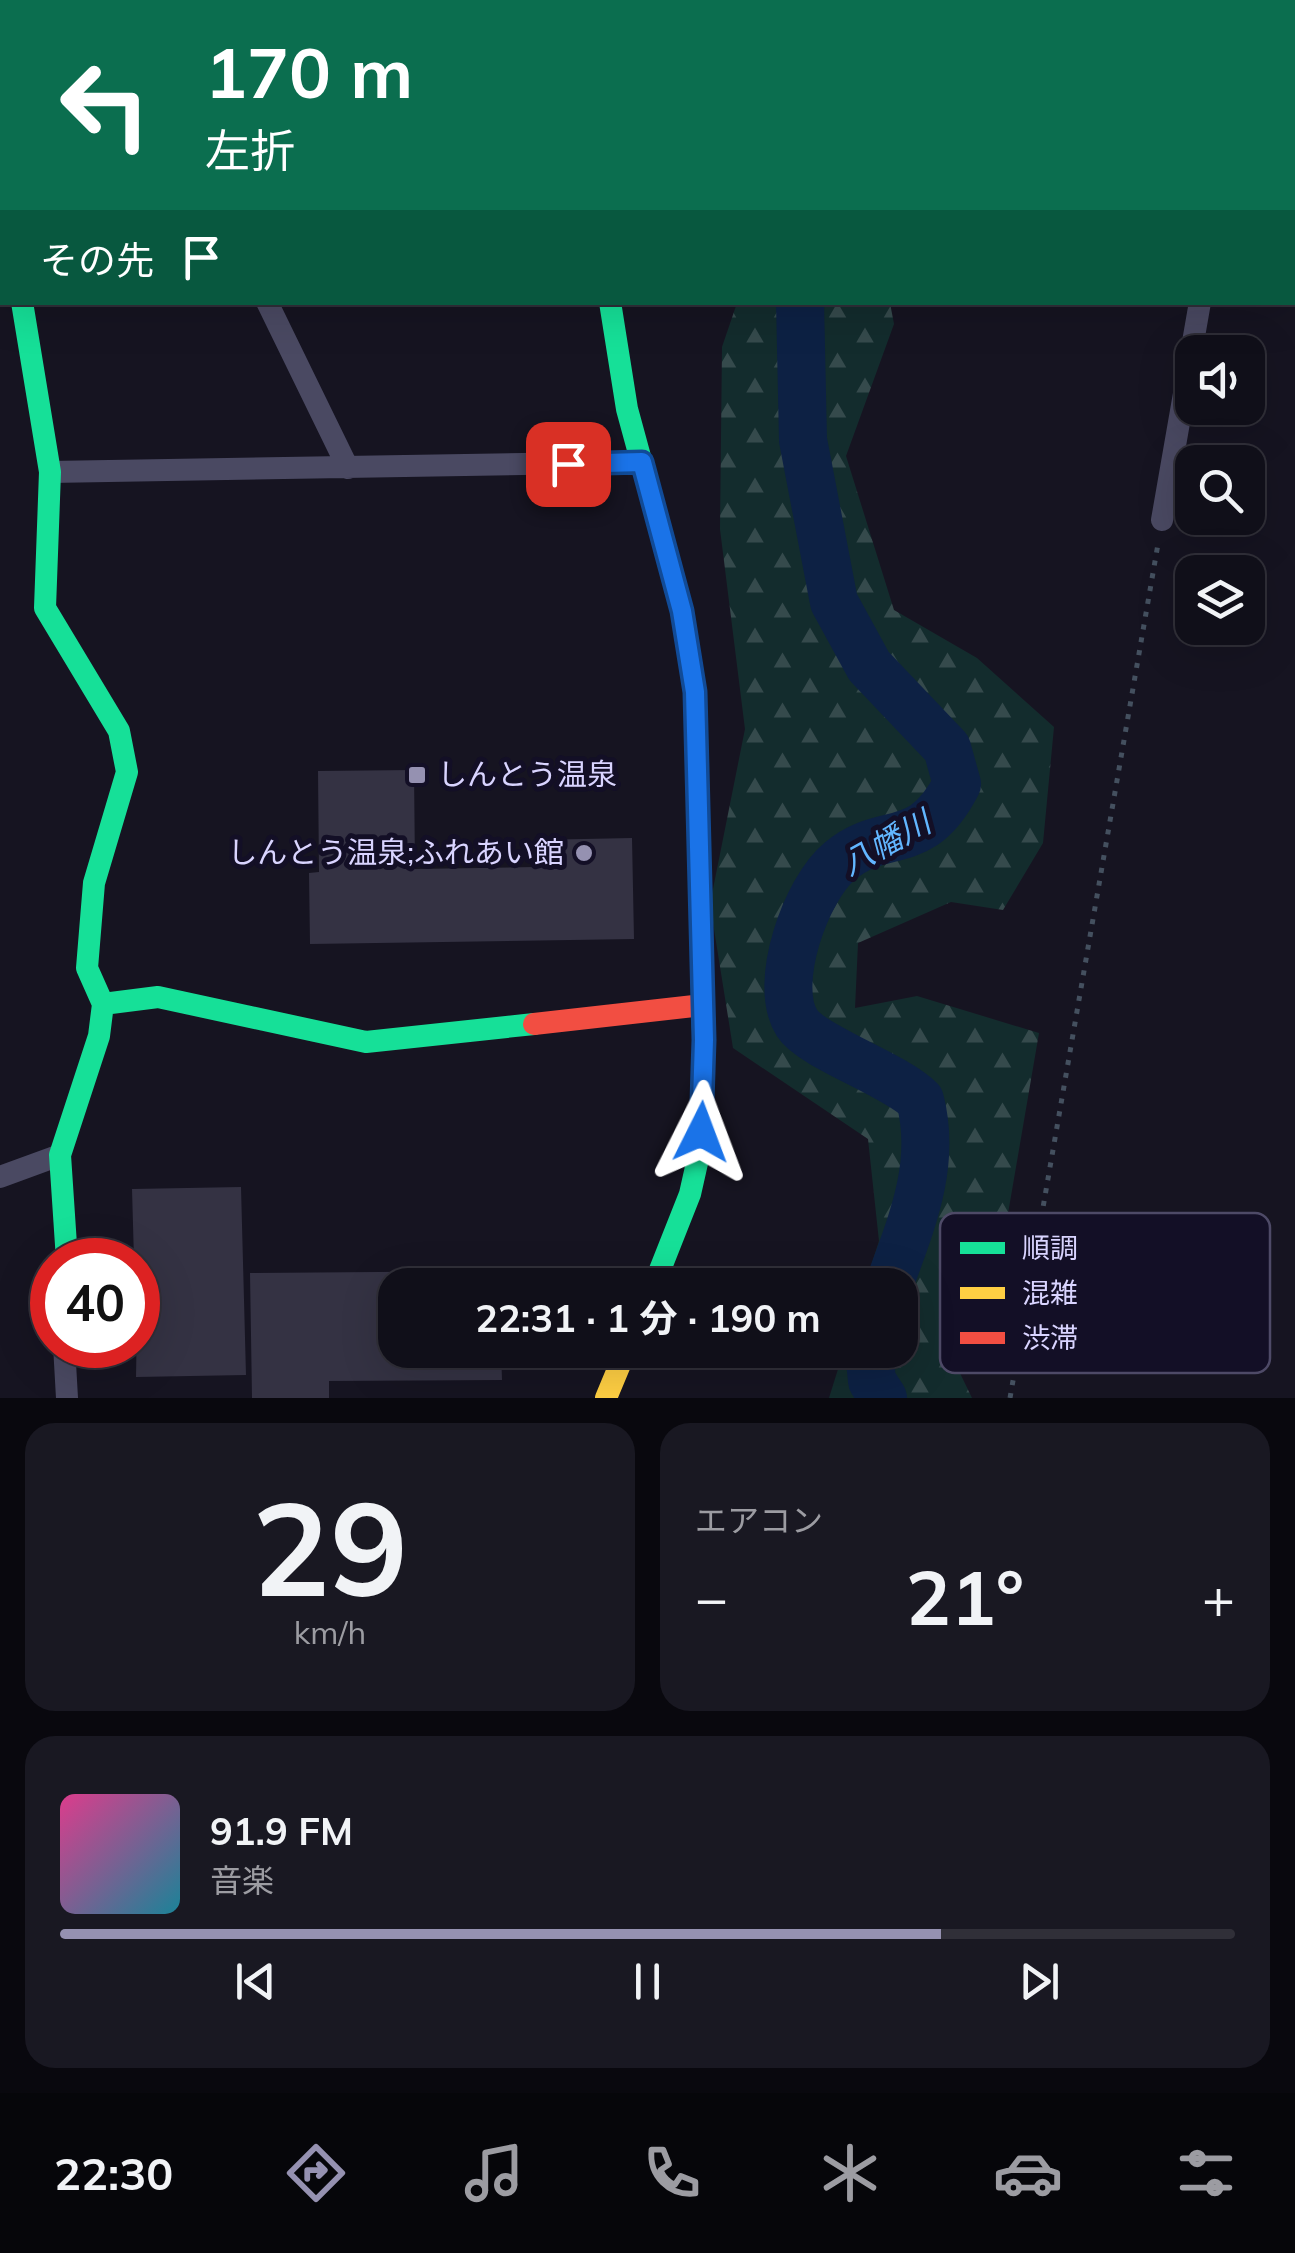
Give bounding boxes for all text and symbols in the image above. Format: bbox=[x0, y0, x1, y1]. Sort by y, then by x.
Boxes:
text: 170 m bbox=[205, 28, 413, 116]
icon: left bbox=[40, 40, 170, 170]
text: 左折 bbox=[205, 122, 295, 178]
icon: arrive bbox=[174, 230, 229, 285]
text: その先 bbox=[40, 236, 154, 284]
map controls bbox=[1175, 335, 1265, 645]
button: sound bbox=[1175, 335, 1265, 425]
pin bbox=[526, 422, 611, 507]
icon: arrive bbox=[541, 437, 596, 492]
button: search bbox=[1175, 445, 1265, 535]
button: layers bbox=[1175, 555, 1265, 645]
place label: しんとう温泉 bbox=[437, 755, 617, 793]
marker: しんとう温泉 bbox=[406, 764, 428, 786]
water label: 八幡川 bbox=[834, 800, 940, 883]
place label: しんとう温泉;ふれあい館 bbox=[227, 833, 564, 871]
marker: しんとう温泉;ふれあい館 bbox=[573, 842, 595, 864]
position arrow bbox=[649, 1080, 753, 1184]
legend bbox=[940, 1213, 1270, 1373]
text: 順調 bbox=[1022, 1230, 1078, 1265]
speed limit sign: 40 bbox=[30, 1238, 160, 1368]
text: 混雑 bbox=[1022, 1275, 1078, 1310]
text: 22:31 · 1 分 · 190 m bbox=[475, 1294, 821, 1342]
text: 渋滞 bbox=[1022, 1320, 1078, 1355]
text: 29 bbox=[252, 1465, 408, 1629]
text: エアコン bbox=[695, 1500, 823, 1540]
text: 21° bbox=[906, 1550, 1024, 1644]
text: − bbox=[695, 1563, 728, 1632]
text: + bbox=[1202, 1563, 1235, 1632]
text: km/h bbox=[294, 1612, 366, 1652]
text: 91.9 FM bbox=[210, 1807, 353, 1855]
text: 音楽 bbox=[210, 1860, 274, 1900]
icon: previous bbox=[228, 1954, 283, 2009]
icon: pause bbox=[620, 1954, 675, 2009]
icon: next bbox=[1012, 1954, 1067, 2009]
icon: directions bbox=[281, 2138, 351, 2208]
icon: music bbox=[459, 2138, 529, 2208]
icon: phone bbox=[637, 2138, 707, 2208]
icon: climate bbox=[815, 2138, 885, 2208]
icon: car bbox=[993, 2138, 1063, 2208]
icon: filters bbox=[1171, 2138, 1241, 2208]
text: 22:30 bbox=[54, 2145, 173, 2201]

